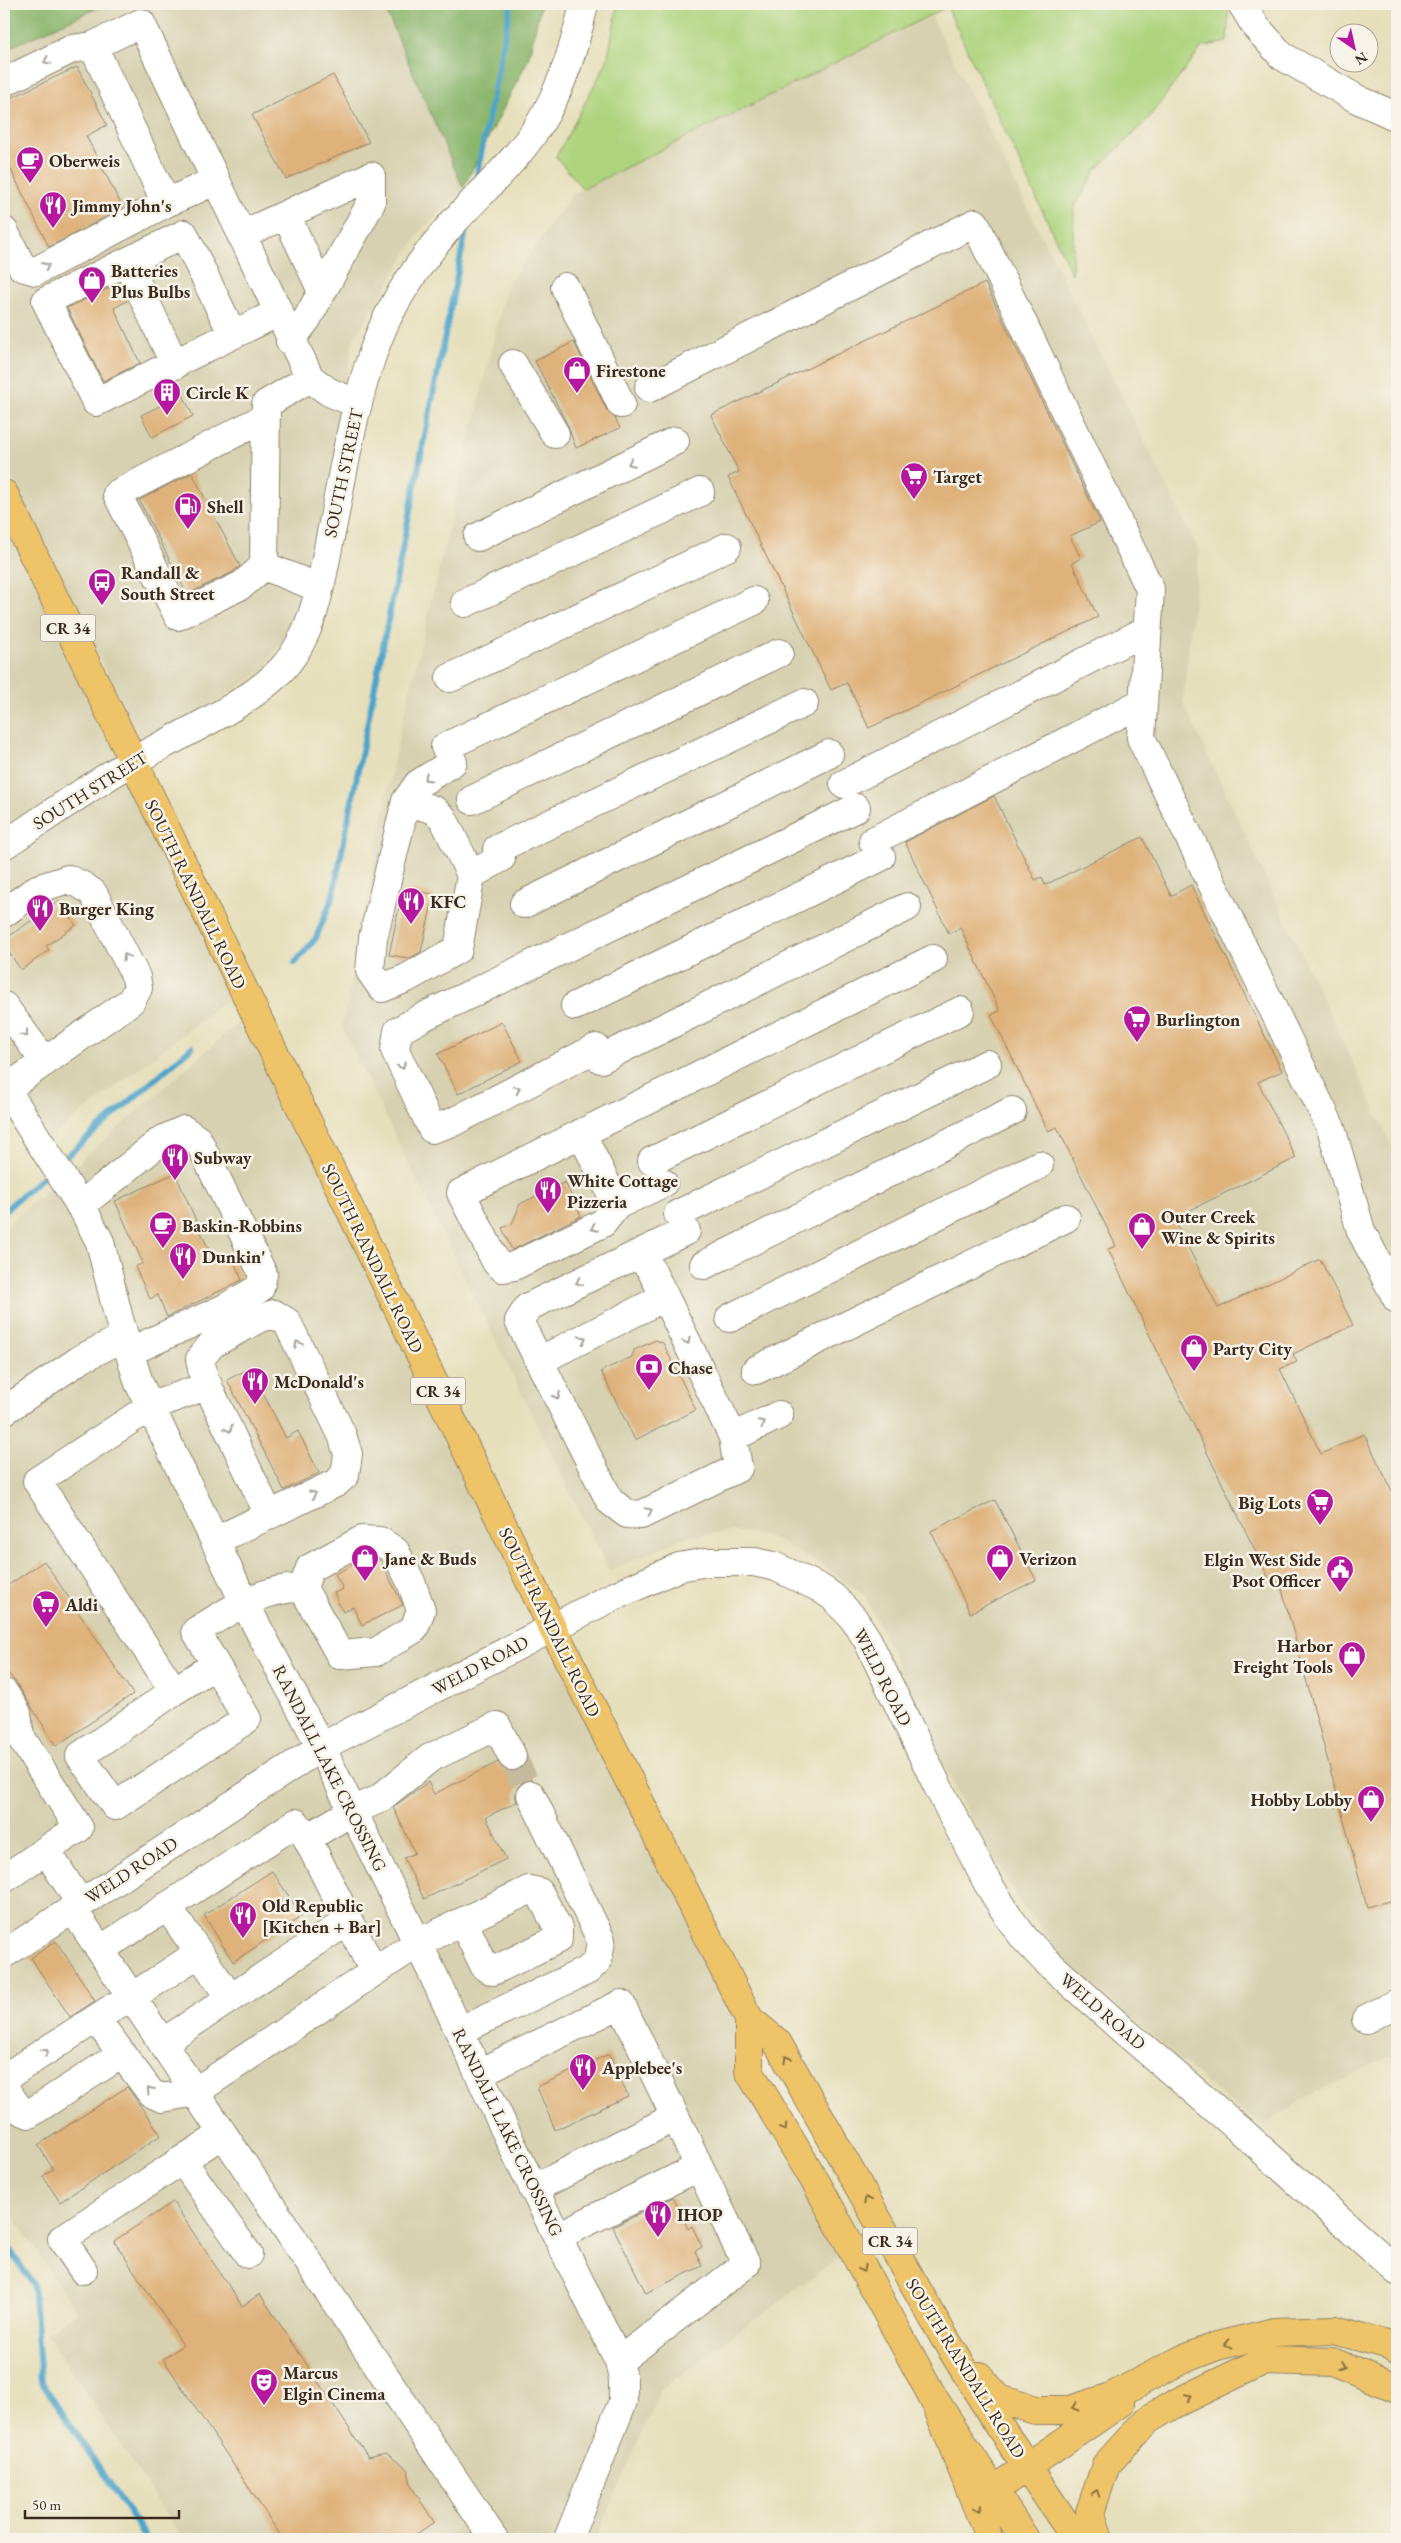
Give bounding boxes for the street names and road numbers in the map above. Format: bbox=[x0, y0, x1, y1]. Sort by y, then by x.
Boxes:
street label: SOUTH STREET bbox=[318, 406, 368, 540]
road number: CR 34 bbox=[40, 614, 96, 641]
street label: SOUTH STREET bbox=[28, 745, 153, 835]
street label: SOUTH RANDALL ROAD bbox=[140, 795, 252, 993]
street label: SOUTH RANDALL ROAD bbox=[317, 1159, 429, 1357]
road number: CR 34 bbox=[410, 1378, 466, 1404]
street label: SOUTH RANDALL ROAD bbox=[494, 1523, 606, 1721]
street label: WELD ROAD bbox=[849, 1624, 917, 1730]
street label: WELD ROAD bbox=[428, 1630, 532, 1700]
street label: RANDALL LAKE CROSSING bbox=[268, 1661, 392, 1875]
street label: WELD ROAD bbox=[80, 1831, 182, 1909]
street label: WELD ROAD bbox=[1055, 1967, 1151, 2055]
street label: RANDALL LAKE CROSSING bbox=[447, 2024, 569, 2240]
road number: CR 34 bbox=[862, 2228, 918, 2254]
street label: SOUTH RANDALL ROAD bbox=[901, 2274, 1031, 2462]

